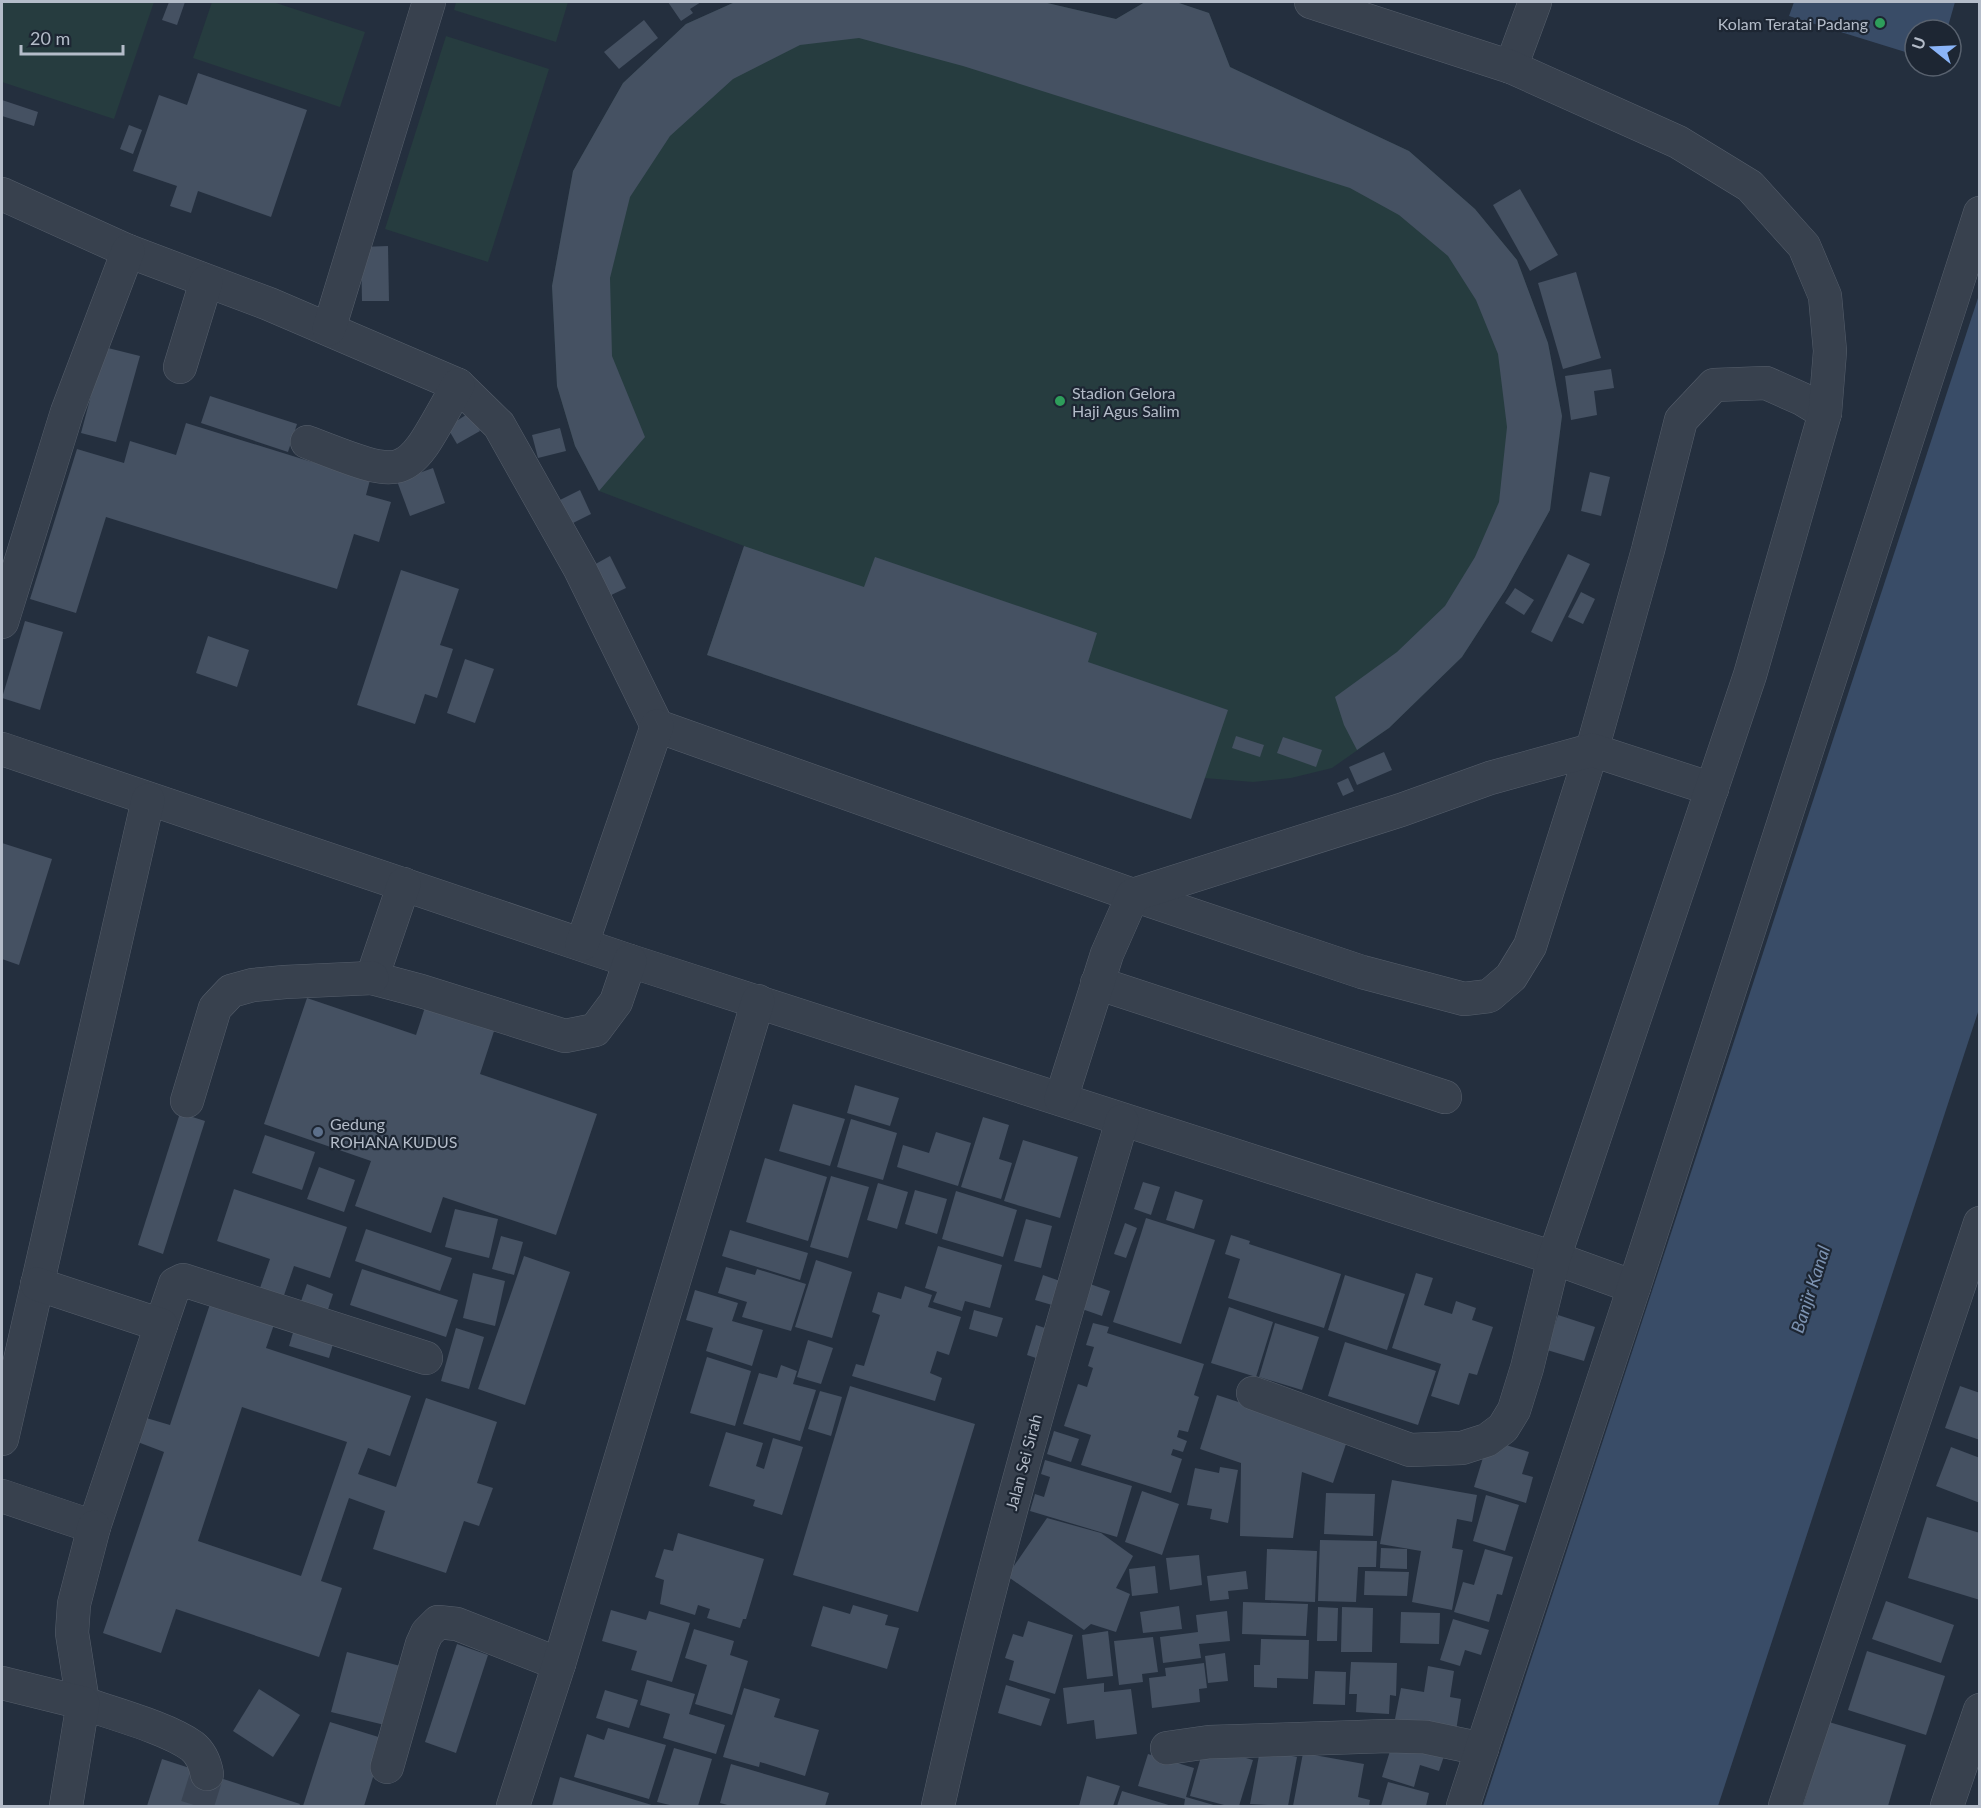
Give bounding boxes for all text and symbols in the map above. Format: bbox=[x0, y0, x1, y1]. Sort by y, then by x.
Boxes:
place label: Kolam Teratai Padang bbox=[1718, 14, 1868, 33]
marker: Kolam Teratai Padang bbox=[1873, 16, 1887, 30]
scale bar bbox=[21, 18, 123, 56]
north arrow bbox=[1903, 18, 1963, 78]
text: 20 m bbox=[30, 27, 70, 49]
text: U bbox=[1907, 35, 1929, 52]
place label: Stadion Gelora Haji Agus Salim bbox=[1072, 383, 1180, 420]
marker: Stadion Gelora Haji Agus Salim bbox=[1053, 394, 1067, 408]
place label: Gedung ROHANA KUDUS bbox=[330, 1114, 457, 1151]
marker: Gedung ROHANA KUDUS bbox=[311, 1125, 325, 1139]
water label: Banjir Kanal bbox=[1786, 1243, 1834, 1335]
street label: Jalan Sei Sirah bbox=[1001, 1412, 1045, 1512]

